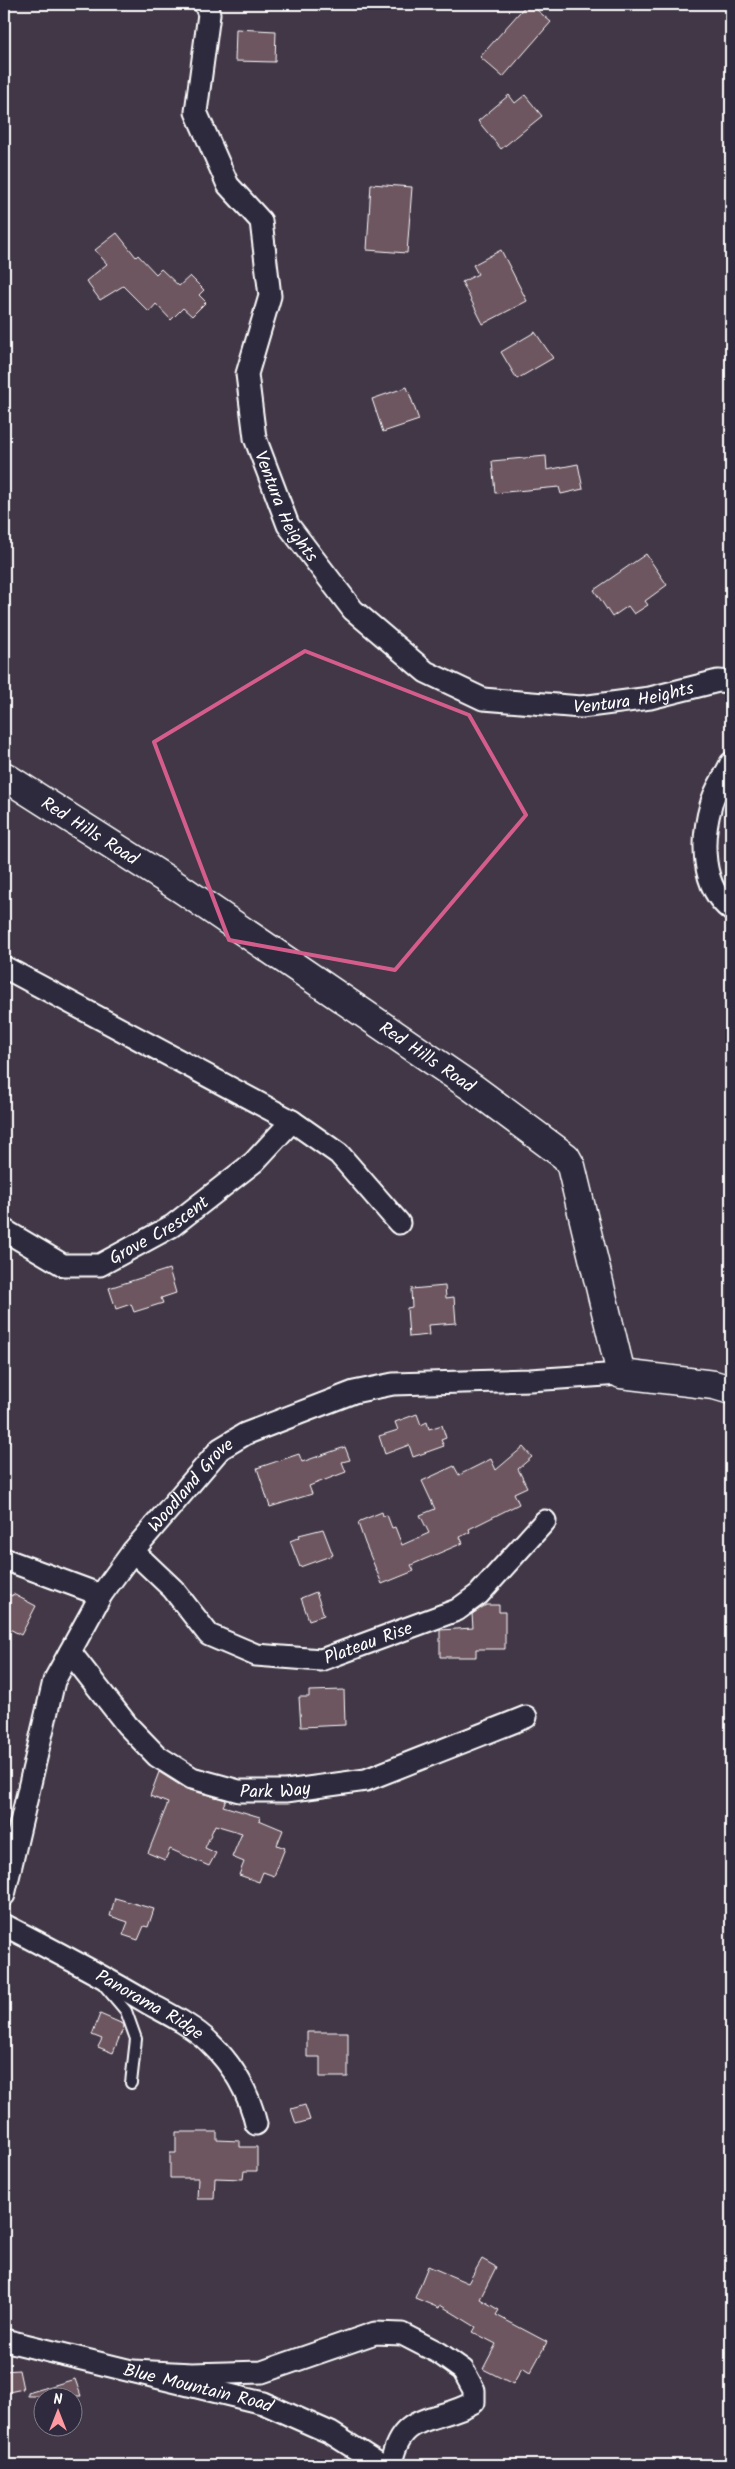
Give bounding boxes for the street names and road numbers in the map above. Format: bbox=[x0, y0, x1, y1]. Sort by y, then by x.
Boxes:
street label: Ventura Heights bbox=[245, 447, 325, 569]
street label: Ventura Heights bbox=[572, 674, 697, 723]
street label: Red Hills Road bbox=[35, 790, 145, 875]
street label: Red Hills Road bbox=[372, 1015, 481, 1102]
street label: Grove Crescent bbox=[104, 1189, 217, 1273]
street label: Woodland Grove bbox=[142, 1431, 240, 1540]
street label: Plateau Rise bbox=[320, 1615, 417, 1674]
street label: Park Way bbox=[240, 1775, 313, 1808]
street label: Panorama Ridge bbox=[90, 1963, 210, 2048]
street label: Blue Mountain Road bbox=[120, 2357, 278, 2422]

